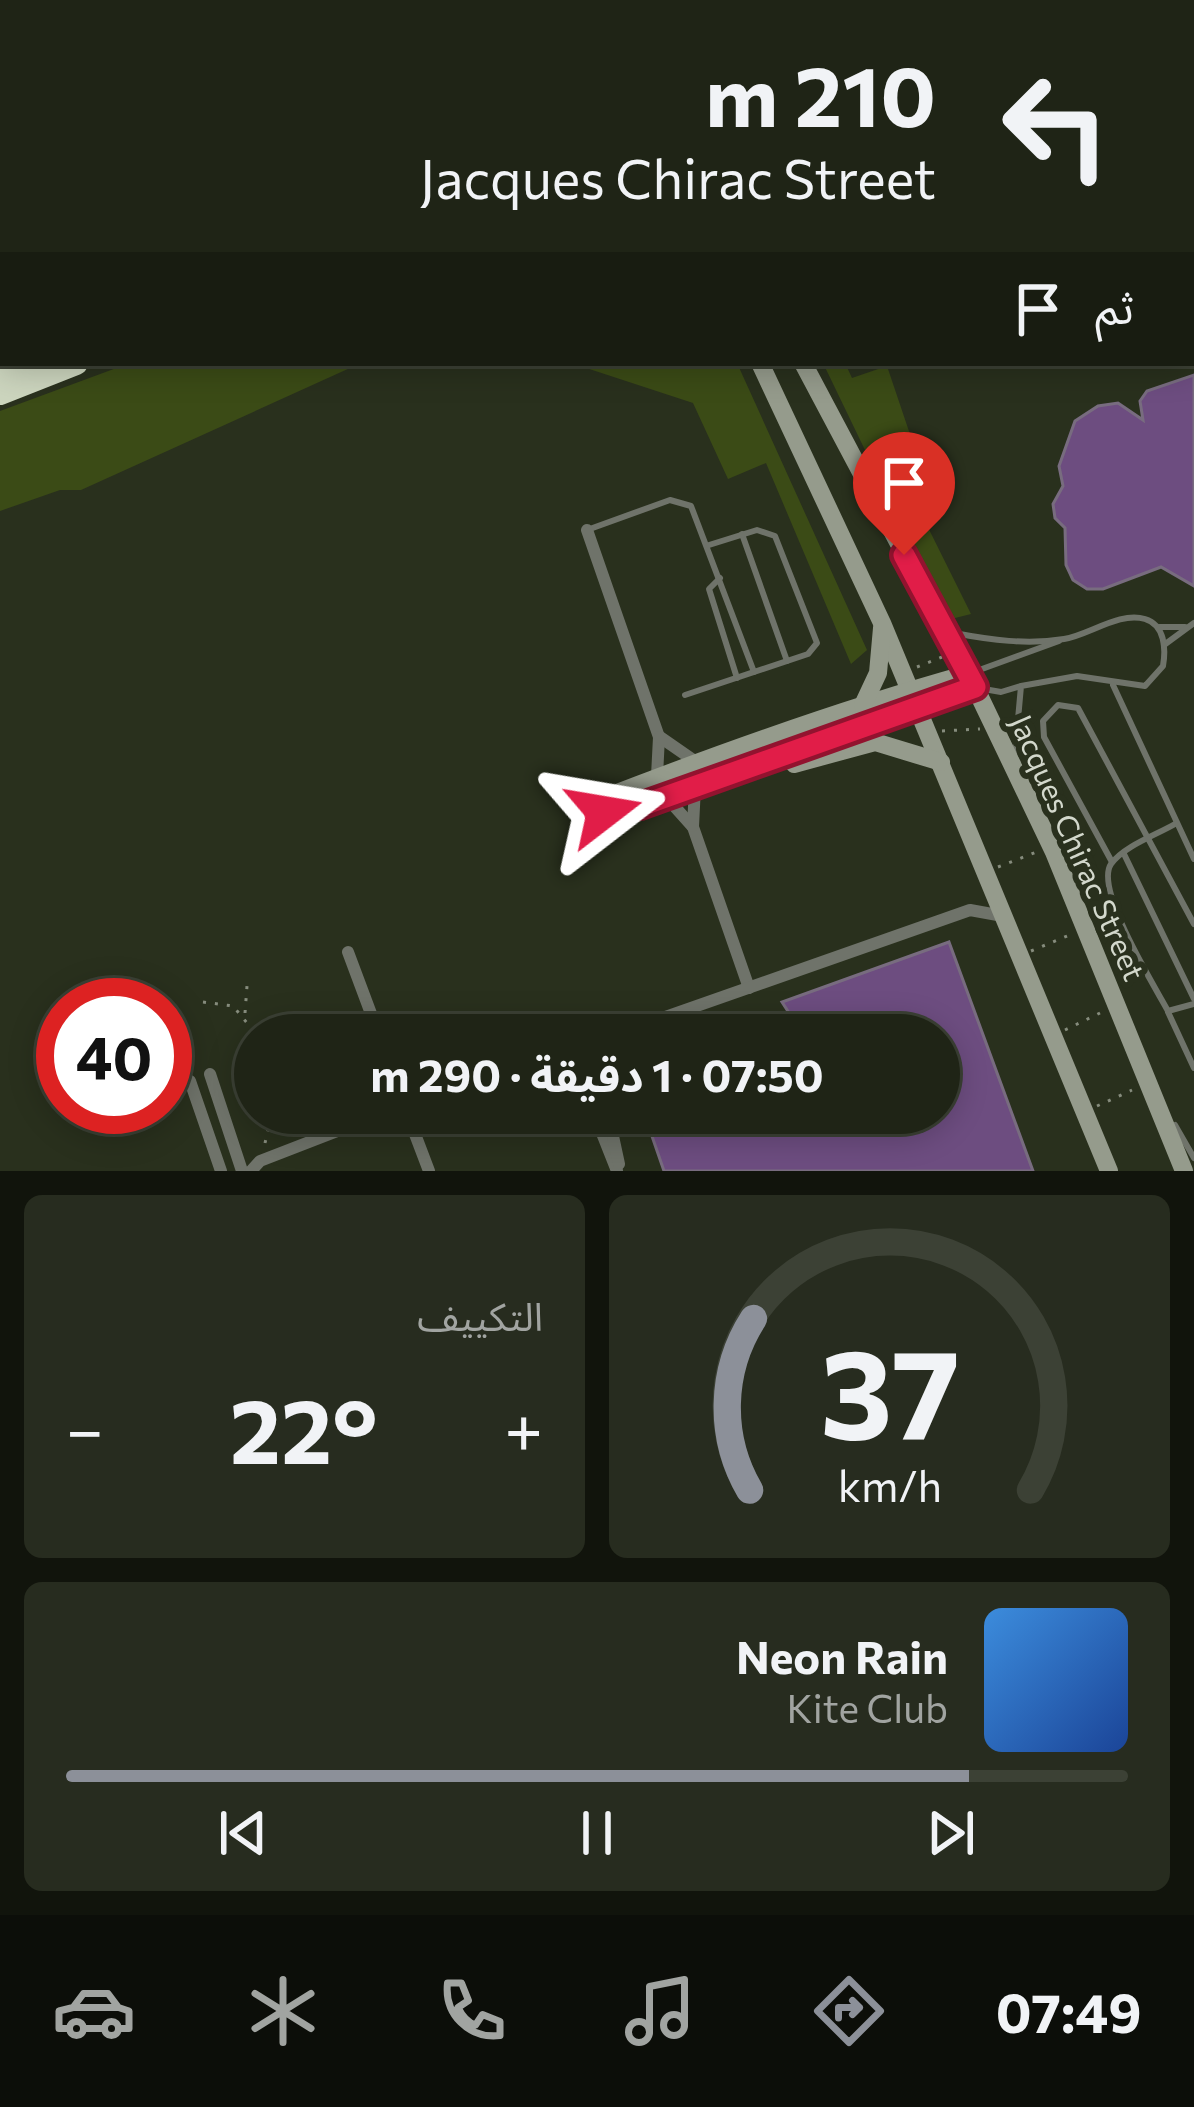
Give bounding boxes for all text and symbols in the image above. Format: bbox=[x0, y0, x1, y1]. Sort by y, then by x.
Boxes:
text: 210 m bbox=[705, 42, 936, 144]
icon: left bbox=[978, 48, 1134, 204]
text: Jacques Chirac Street bbox=[419, 144, 936, 210]
icon: arrive bbox=[1005, 276, 1071, 342]
text: ثم bbox=[1095, 278, 1134, 333]
pin bbox=[853, 432, 955, 555]
icon: arrive bbox=[871, 450, 937, 516]
street label: Jacques Chirac Street bbox=[1004, 708, 1154, 986]
position arrow bbox=[541, 749, 667, 875]
speed limit sign: 40 bbox=[36, 978, 192, 1134]
text: 07:50 · 1 دقيقة · 290 m bbox=[370, 1046, 824, 1101]
text: التكييف bbox=[417, 1291, 543, 1339]
text: 37 bbox=[819, 1312, 960, 1465]
text: 22° bbox=[230, 1372, 378, 1483]
text: − bbox=[66, 1387, 104, 1468]
text: + bbox=[504, 1387, 543, 1468]
text: km/h bbox=[837, 1457, 942, 1510]
text: Neon Rain bbox=[736, 1628, 948, 1683]
text: Kite Club bbox=[787, 1683, 948, 1731]
icon: previous bbox=[210, 1800, 276, 1866]
icon: pause bbox=[564, 1800, 630, 1866]
icon: next bbox=[918, 1800, 984, 1866]
icon: car bbox=[52, 1969, 136, 2053]
icon: climate bbox=[241, 1969, 325, 2053]
icon: phone bbox=[430, 1969, 514, 2053]
icon: music bbox=[618, 1969, 702, 2053]
icon: directions bbox=[807, 1969, 891, 2053]
text: 07:49 bbox=[996, 1978, 1142, 2044]

